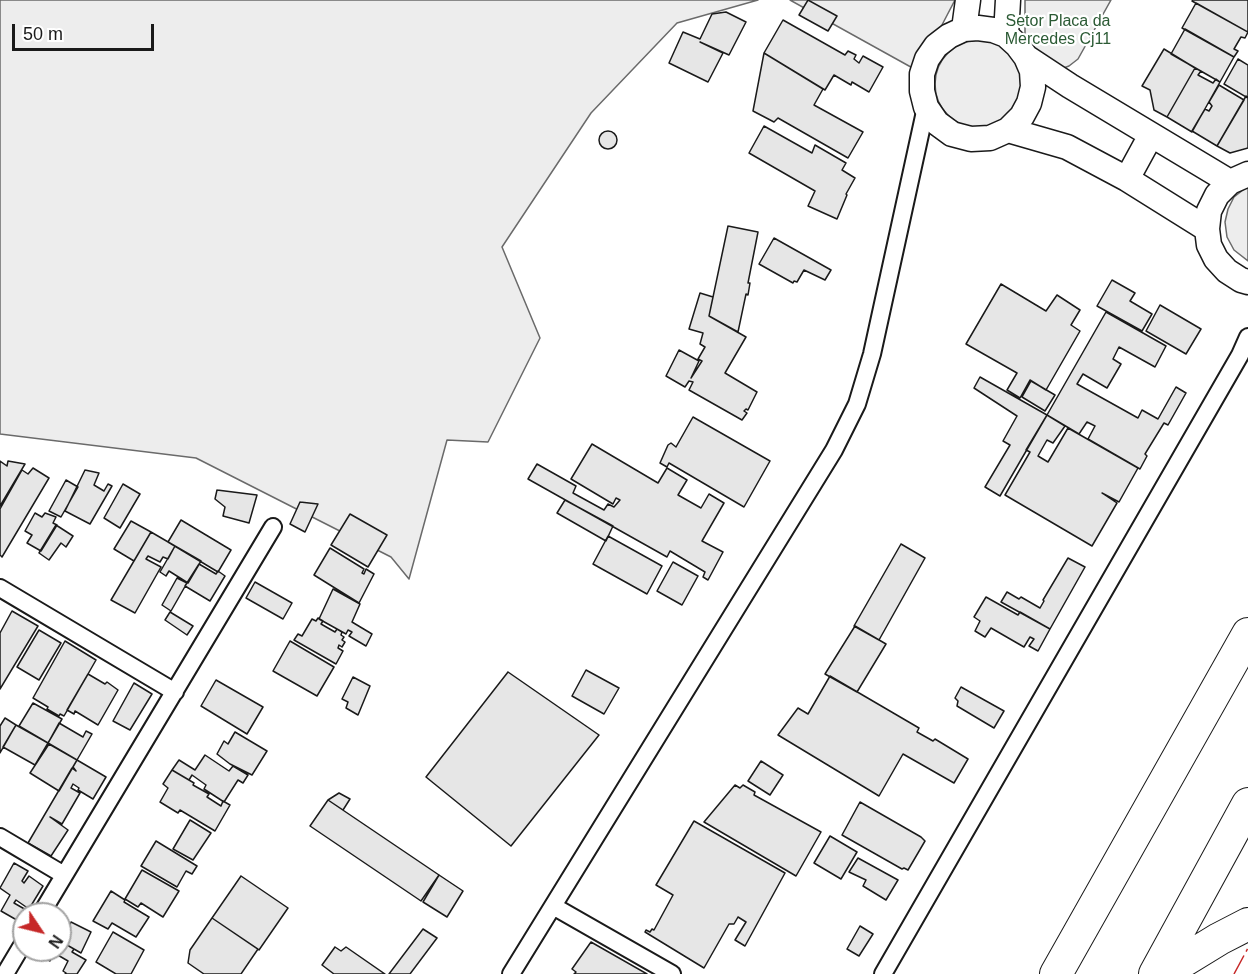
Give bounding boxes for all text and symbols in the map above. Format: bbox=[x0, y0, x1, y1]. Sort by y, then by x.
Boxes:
scale bar bbox=[15, 12, 158, 50]
park label: Setor Placa da Mercedes Cj11 bbox=[1005, 12, 1111, 50]
text: 50 m bbox=[23, 24, 63, 44]
north arrow bbox=[12, 902, 72, 962]
text: N bbox=[45, 932, 66, 951]

